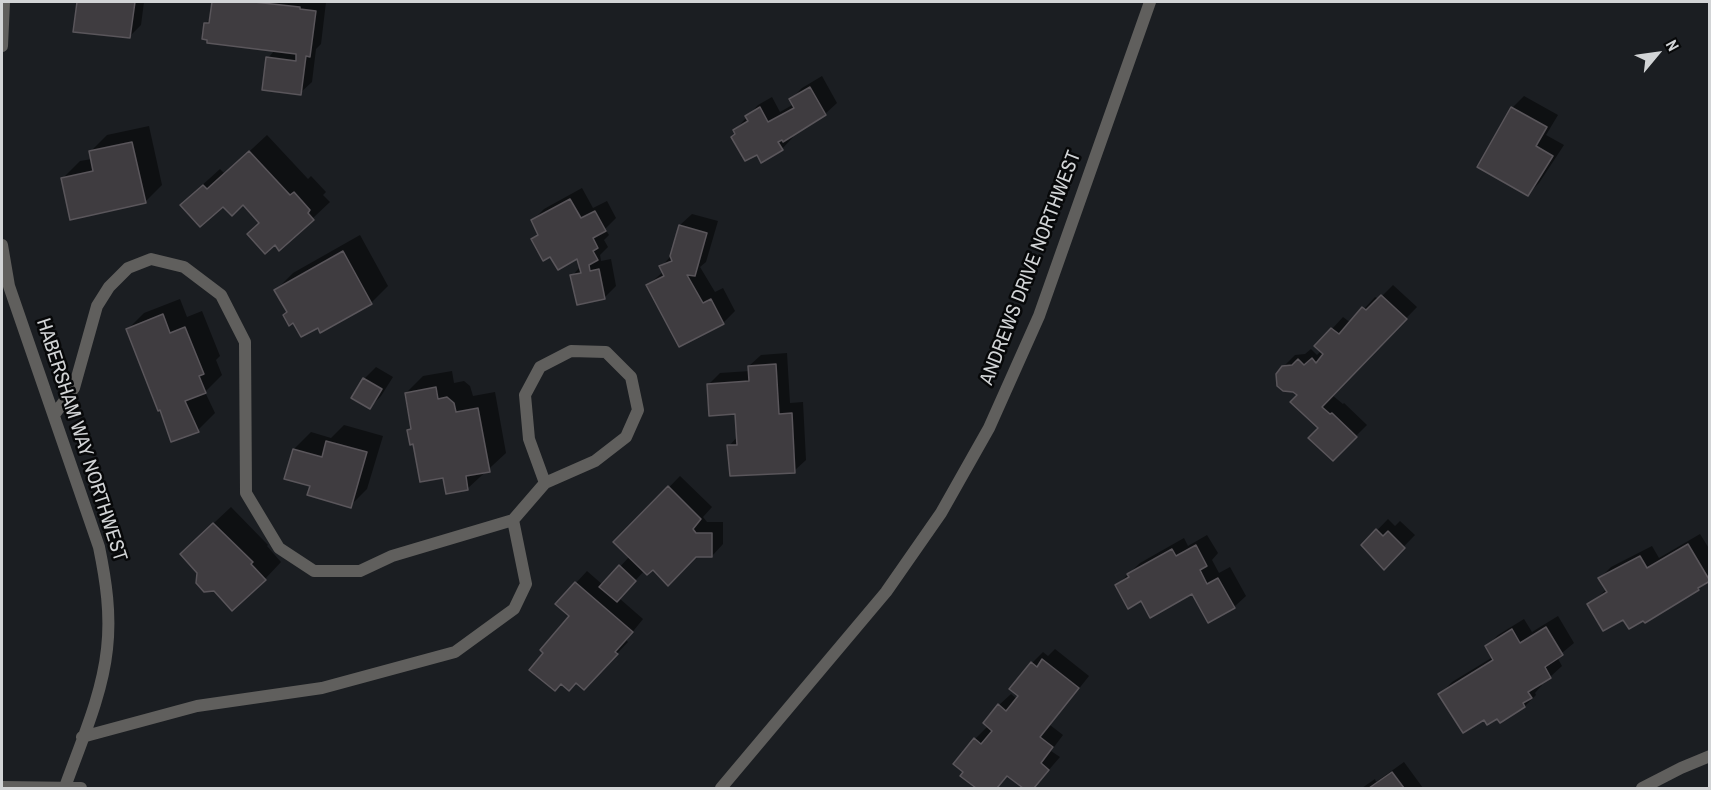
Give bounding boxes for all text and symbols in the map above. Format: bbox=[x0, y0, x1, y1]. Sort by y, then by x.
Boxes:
north arrow bbox=[1627, 24, 1687, 84]
text: N bbox=[1661, 36, 1685, 55]
street label: ANDREWS DRIVE NORTHWEST bbox=[975, 148, 1087, 388]
street label: HABERSHAM WAY NORTHWEST bbox=[30, 316, 132, 564]

